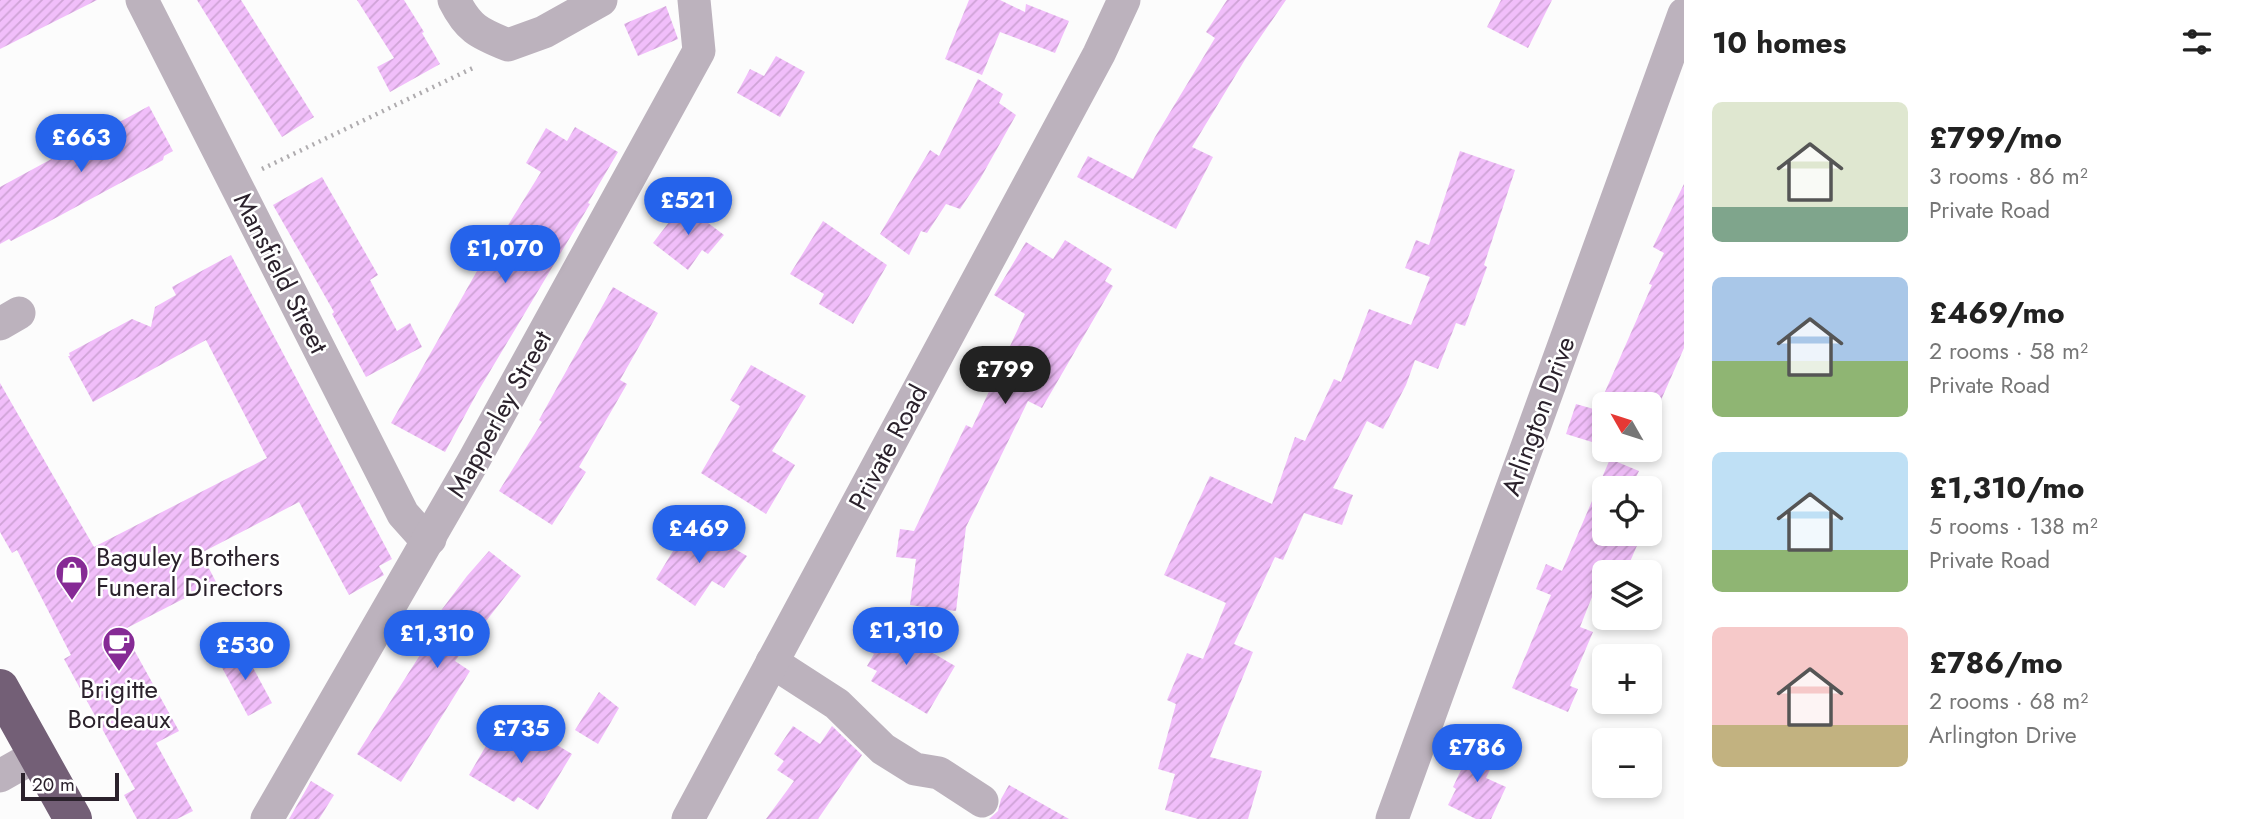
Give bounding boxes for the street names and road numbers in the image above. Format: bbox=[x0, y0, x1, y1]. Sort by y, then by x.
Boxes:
street label: Mansfield Street bbox=[224, 186, 338, 361]
street label: Mapperley Street bbox=[437, 323, 561, 504]
street label: Arlington Drive bbox=[1492, 331, 1584, 501]
street label: Private Road bbox=[839, 378, 937, 516]

